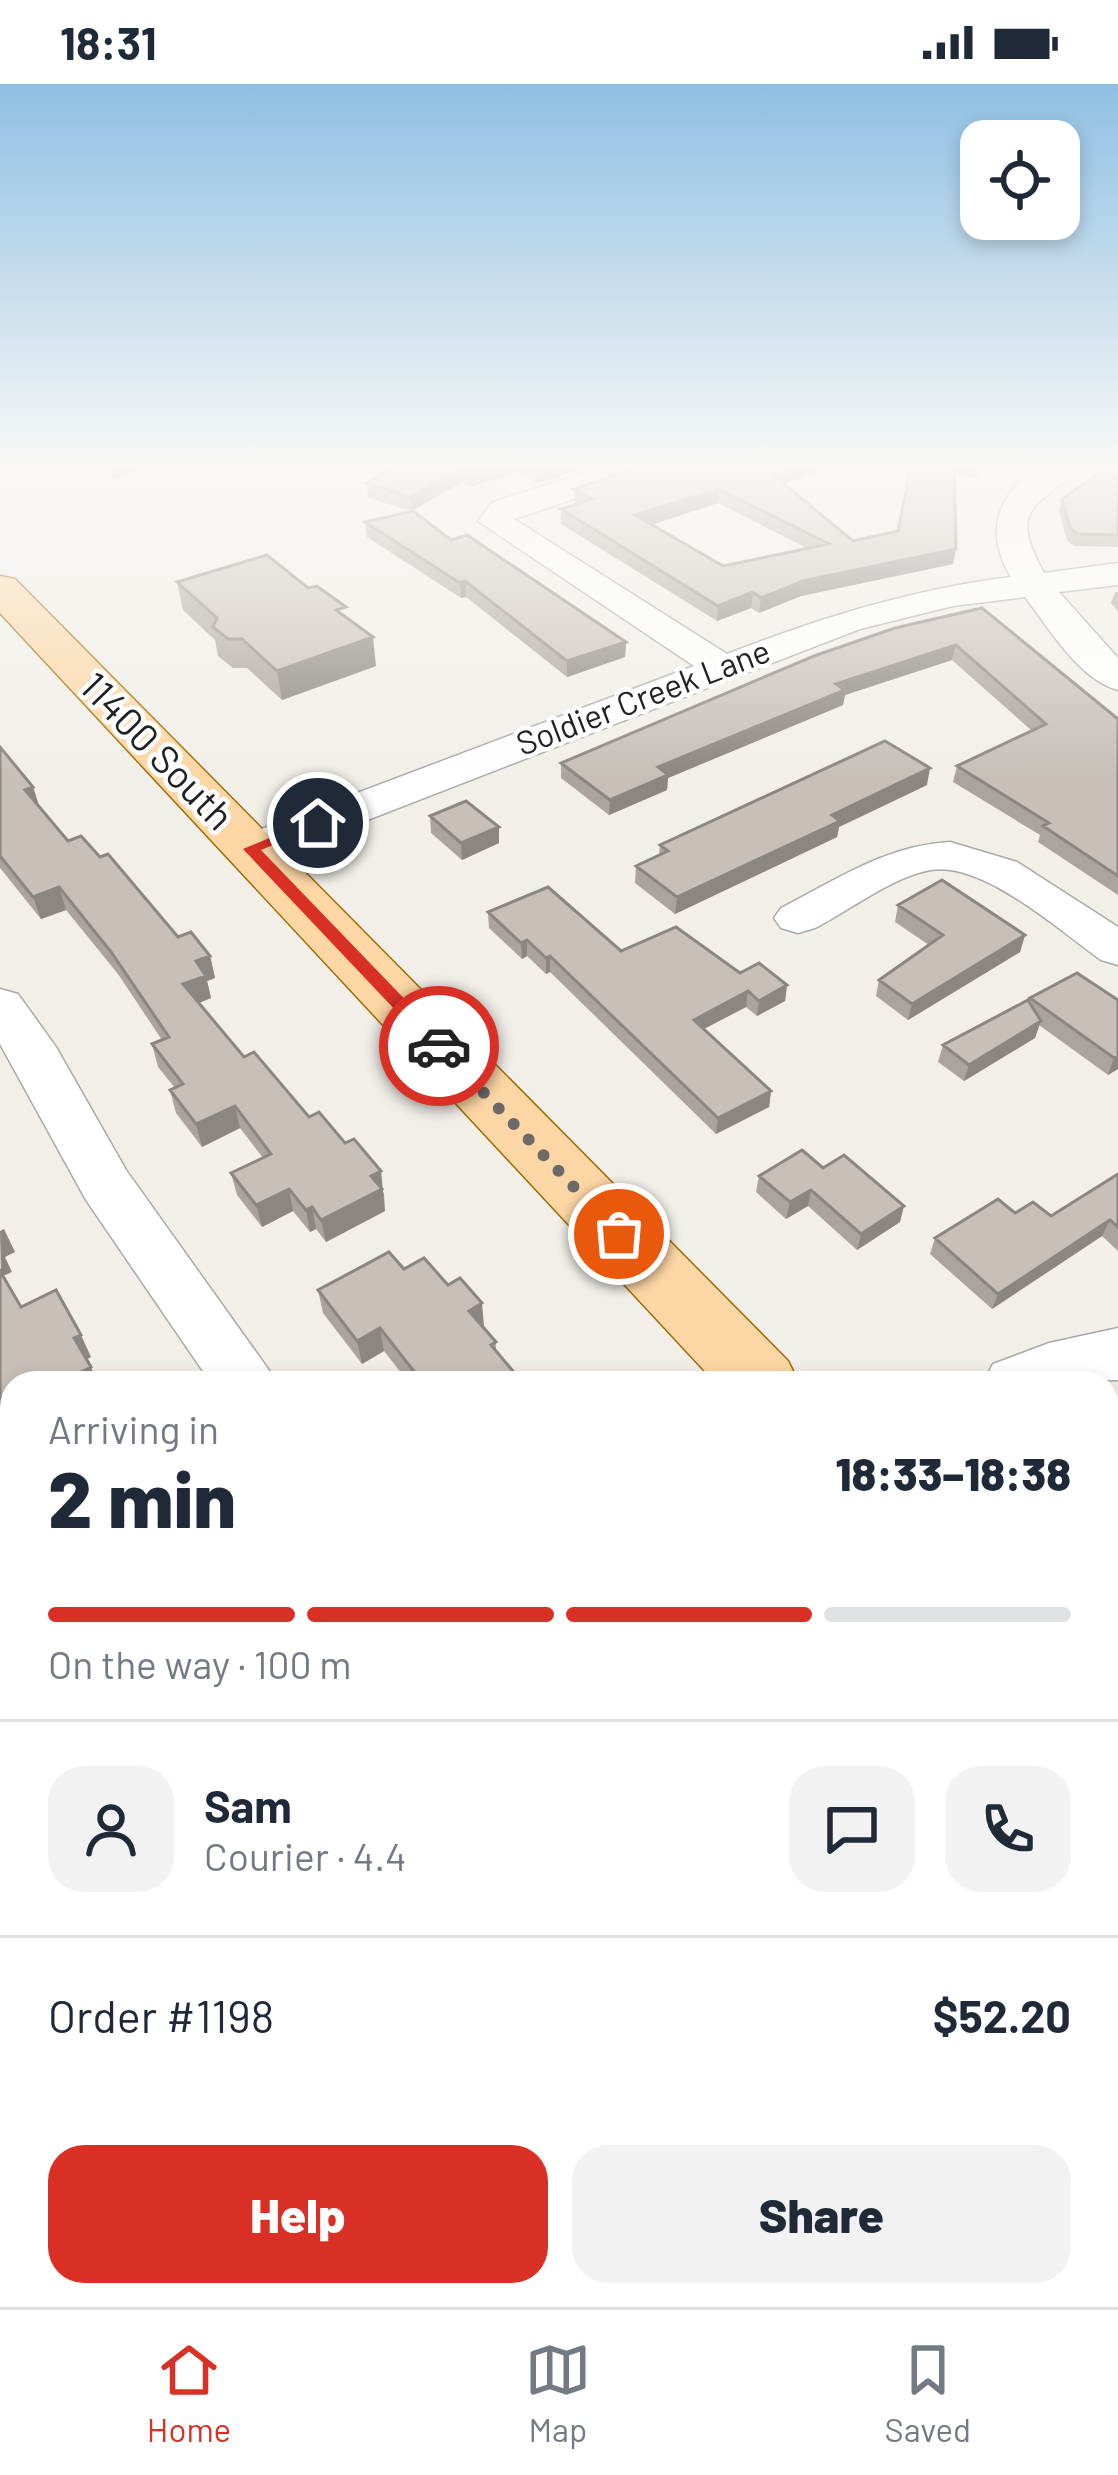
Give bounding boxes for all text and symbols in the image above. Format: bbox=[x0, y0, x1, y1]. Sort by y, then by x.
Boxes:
text: 18:31 bbox=[60, 15, 157, 69]
map controls bbox=[960, 120, 1080, 240]
button: locate bbox=[960, 120, 1080, 240]
street label: Soldier Creek Lane bbox=[510, 629, 775, 763]
street label: 11400 South bbox=[71, 661, 245, 839]
pin bbox=[267, 772, 369, 874]
icon: home bbox=[285, 790, 351, 856]
courier bbox=[379, 986, 499, 1106]
icon: car bbox=[406, 1013, 472, 1079]
pin bbox=[568, 1183, 670, 1285]
icon: bag bbox=[586, 1201, 652, 1267]
text: Arriving in bbox=[48, 1405, 219, 1452]
text: 18:33–18:38 bbox=[836, 1446, 1071, 1500]
text: 2 min bbox=[48, 1450, 236, 1544]
text: On the way · 100 m bbox=[48, 1640, 352, 1687]
button: person bbox=[48, 1766, 174, 1892]
button: chat bbox=[789, 1766, 915, 1892]
button: phone bbox=[945, 1766, 1071, 1892]
text: Sam bbox=[204, 1778, 292, 1832]
text: Courier · 4.4 bbox=[204, 1832, 407, 1879]
text: Order #1198 bbox=[48, 1988, 274, 2042]
text: $52.20 bbox=[933, 1988, 1071, 2042]
button: Help bbox=[48, 2145, 548, 2283]
button: Share bbox=[572, 2145, 1071, 2283]
tab: Home bbox=[147, 2337, 231, 2449]
tab: Map bbox=[525, 2337, 591, 2449]
tab: Saved bbox=[885, 2337, 971, 2449]

